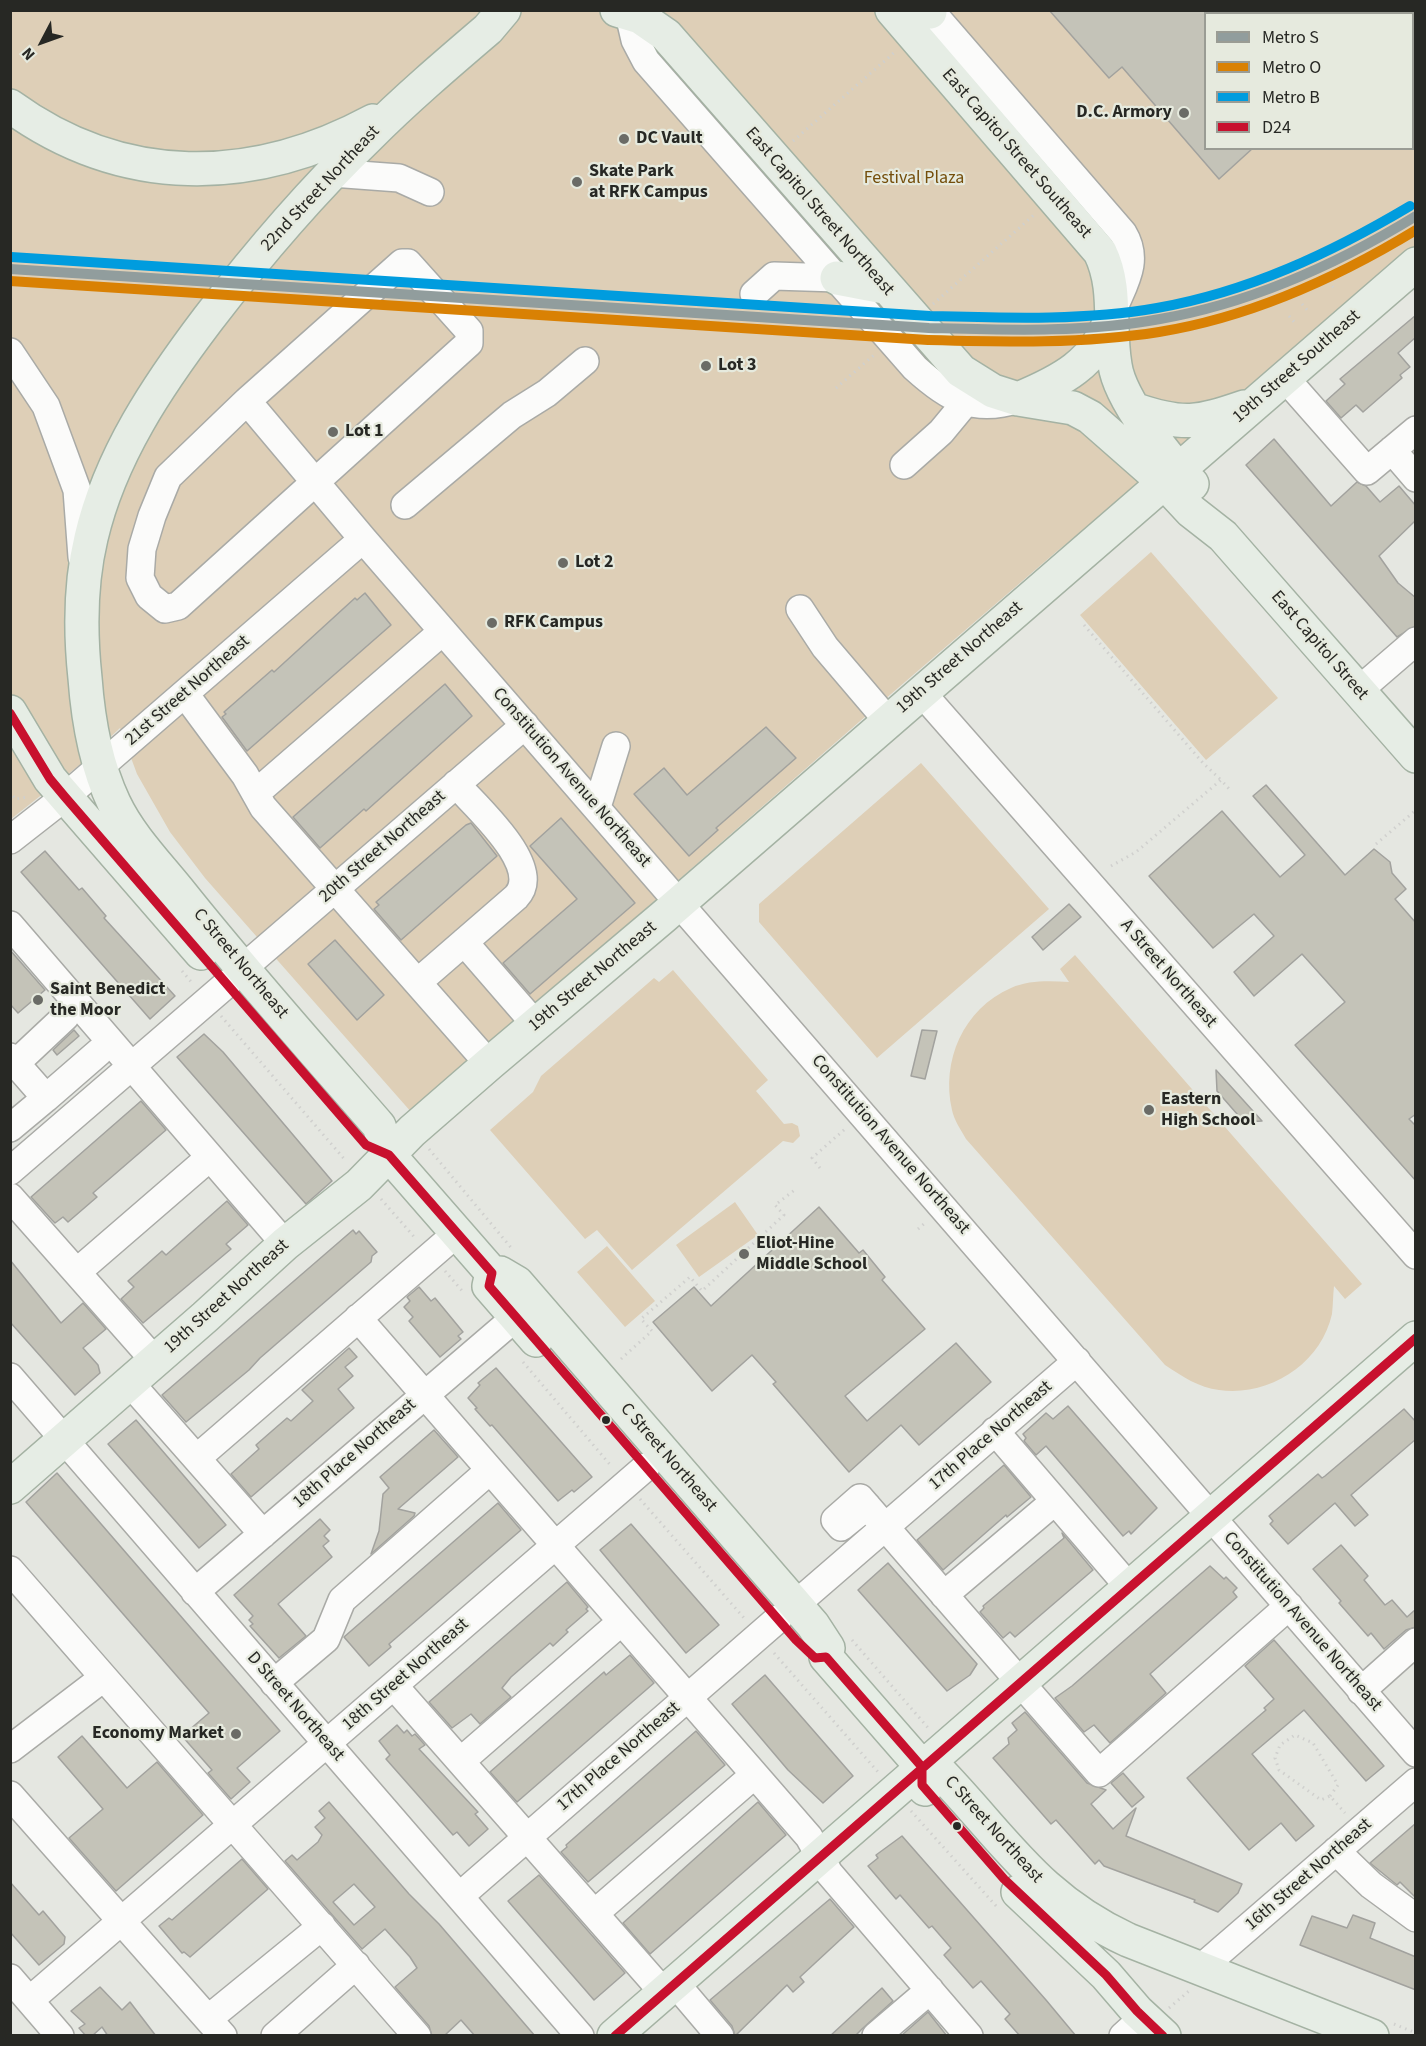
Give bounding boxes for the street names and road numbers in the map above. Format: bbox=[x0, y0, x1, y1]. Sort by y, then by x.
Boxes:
street label: East Capitol Street Southeast bbox=[936, 65, 1096, 243]
street label: 22nd Street Northeast bbox=[257, 121, 385, 257]
street label: East Capitol Street Northeast bbox=[740, 123, 898, 301]
street label: 19th Street Southeast bbox=[1229, 306, 1365, 428]
street label: East Capitol Street bbox=[1266, 587, 1372, 705]
street label: 19th Street Northeast bbox=[892, 597, 1028, 719]
street label: 21st Street Northeast bbox=[121, 631, 255, 751]
street label: Constitution Avenue Northeast bbox=[487, 684, 655, 872]
street label: 20th Street Northeast bbox=[315, 786, 451, 908]
street label: C Street Northeast bbox=[188, 905, 292, 1023]
street label: A Street Northeast bbox=[1115, 915, 1221, 1033]
street label: 19th Street Northeast bbox=[525, 917, 661, 1037]
street label: Constitution Avenue Northeast bbox=[806, 1051, 974, 1239]
street label: 19th Street Northeast bbox=[160, 1235, 294, 1359]
street label: 17th Place Northeast bbox=[925, 1377, 1057, 1495]
street label: 18th Place Northeast bbox=[289, 1395, 421, 1513]
street label: C Street Northeast bbox=[615, 1399, 721, 1517]
street label: Constitution Avenue Northeast bbox=[1218, 1528, 1386, 1716]
street label: 18th Street Northeast bbox=[338, 1614, 474, 1736]
street label: D Street Northeast bbox=[242, 1648, 348, 1766]
street label: 17th Place Northeast bbox=[553, 1698, 685, 1816]
street label: C Street Northeast bbox=[939, 1772, 1047, 1888]
street label: 16th Street Northeast bbox=[1241, 1814, 1377, 1936]

